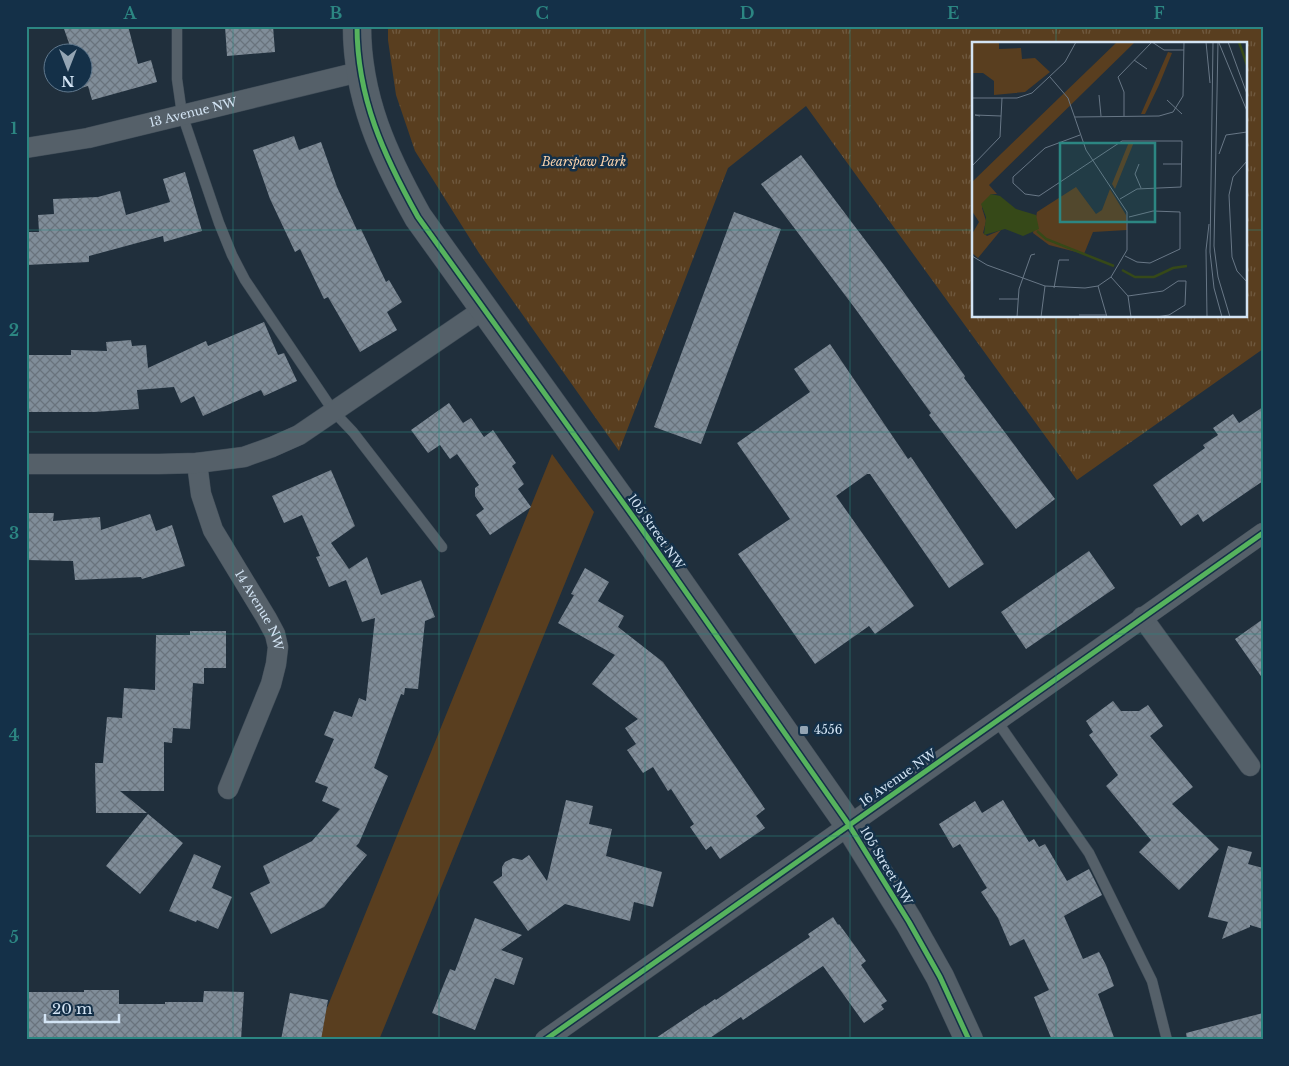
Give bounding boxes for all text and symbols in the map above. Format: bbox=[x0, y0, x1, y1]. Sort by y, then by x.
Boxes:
text: A bbox=[123, 3, 138, 23]
text: B bbox=[330, 3, 343, 23]
text: C bbox=[535, 3, 549, 23]
text: D bbox=[740, 3, 754, 23]
text: E bbox=[947, 3, 959, 23]
text: F bbox=[1153, 3, 1165, 23]
north arrow bbox=[42, 42, 92, 92]
inset map bbox=[972, 42, 1246, 318]
text: N bbox=[61, 72, 75, 90]
street label: 13 Avenue NW bbox=[148, 94, 239, 130]
text: 1 bbox=[11, 118, 18, 138]
park label: Bearspaw Park bbox=[541, 154, 626, 169]
text: 2 bbox=[9, 320, 19, 340]
street label: 105 Street NW bbox=[625, 491, 688, 573]
text: 3 bbox=[9, 523, 19, 543]
street label: 14 Avenue NW bbox=[232, 567, 287, 652]
place label: 4556 bbox=[814, 722, 843, 737]
marker: 4556 bbox=[798, 724, 810, 736]
text: 4 bbox=[9, 725, 19, 745]
street label: 16 Avenue NW bbox=[857, 745, 940, 810]
street label: 105 Street NW bbox=[857, 824, 916, 908]
text: 5 bbox=[9, 927, 19, 947]
scale bar bbox=[45, 991, 119, 1023]
text: 20 m bbox=[52, 999, 92, 1018]

